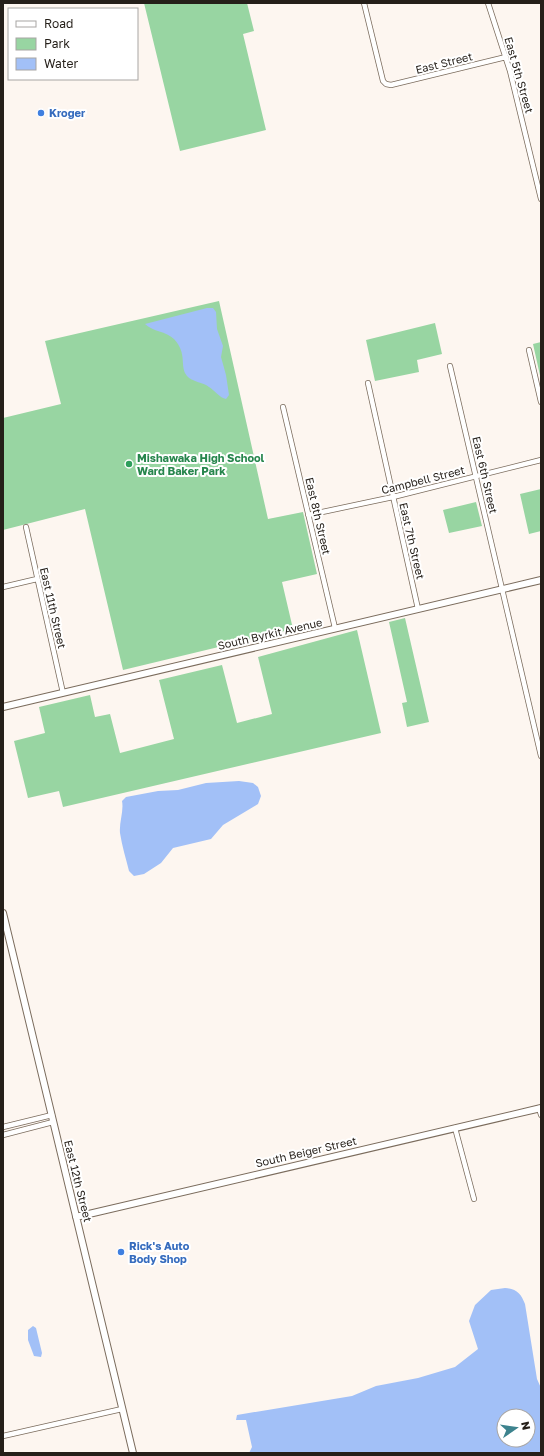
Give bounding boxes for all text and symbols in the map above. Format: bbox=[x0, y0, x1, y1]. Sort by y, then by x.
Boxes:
legend bbox=[8, 8, 138, 80]
text: Road bbox=[44, 16, 73, 31]
street label: East 5th Street bbox=[502, 35, 537, 114]
text: Park bbox=[44, 36, 70, 51]
street label: East Street bbox=[414, 49, 474, 76]
text: Water bbox=[44, 56, 78, 71]
place label: Kroger bbox=[49, 106, 86, 119]
marker: Kroger bbox=[36, 108, 46, 118]
street label: East 6th Street bbox=[470, 435, 501, 515]
place label: Mishawaka High School Ward Baker Park bbox=[137, 451, 265, 477]
marker: Mishawaka High School Ward Baker Park bbox=[124, 459, 134, 469]
street label: Campbell Street bbox=[380, 463, 466, 496]
street label: East 8th Street bbox=[303, 476, 334, 556]
street label: East 7th Street bbox=[397, 501, 428, 580]
street label: East 11th Street bbox=[38, 566, 69, 650]
street label: South Byrkit Avenue bbox=[216, 615, 324, 652]
street label: South Beiger Street bbox=[254, 1134, 358, 1170]
street label: East 12th Street bbox=[62, 1139, 95, 1223]
place label: Rick's Auto Body Shop bbox=[129, 1239, 190, 1265]
marker: Rick's Auto Body Shop bbox=[116, 1247, 126, 1257]
north arrow bbox=[496, 1408, 536, 1448]
text: N bbox=[519, 1420, 534, 1431]

